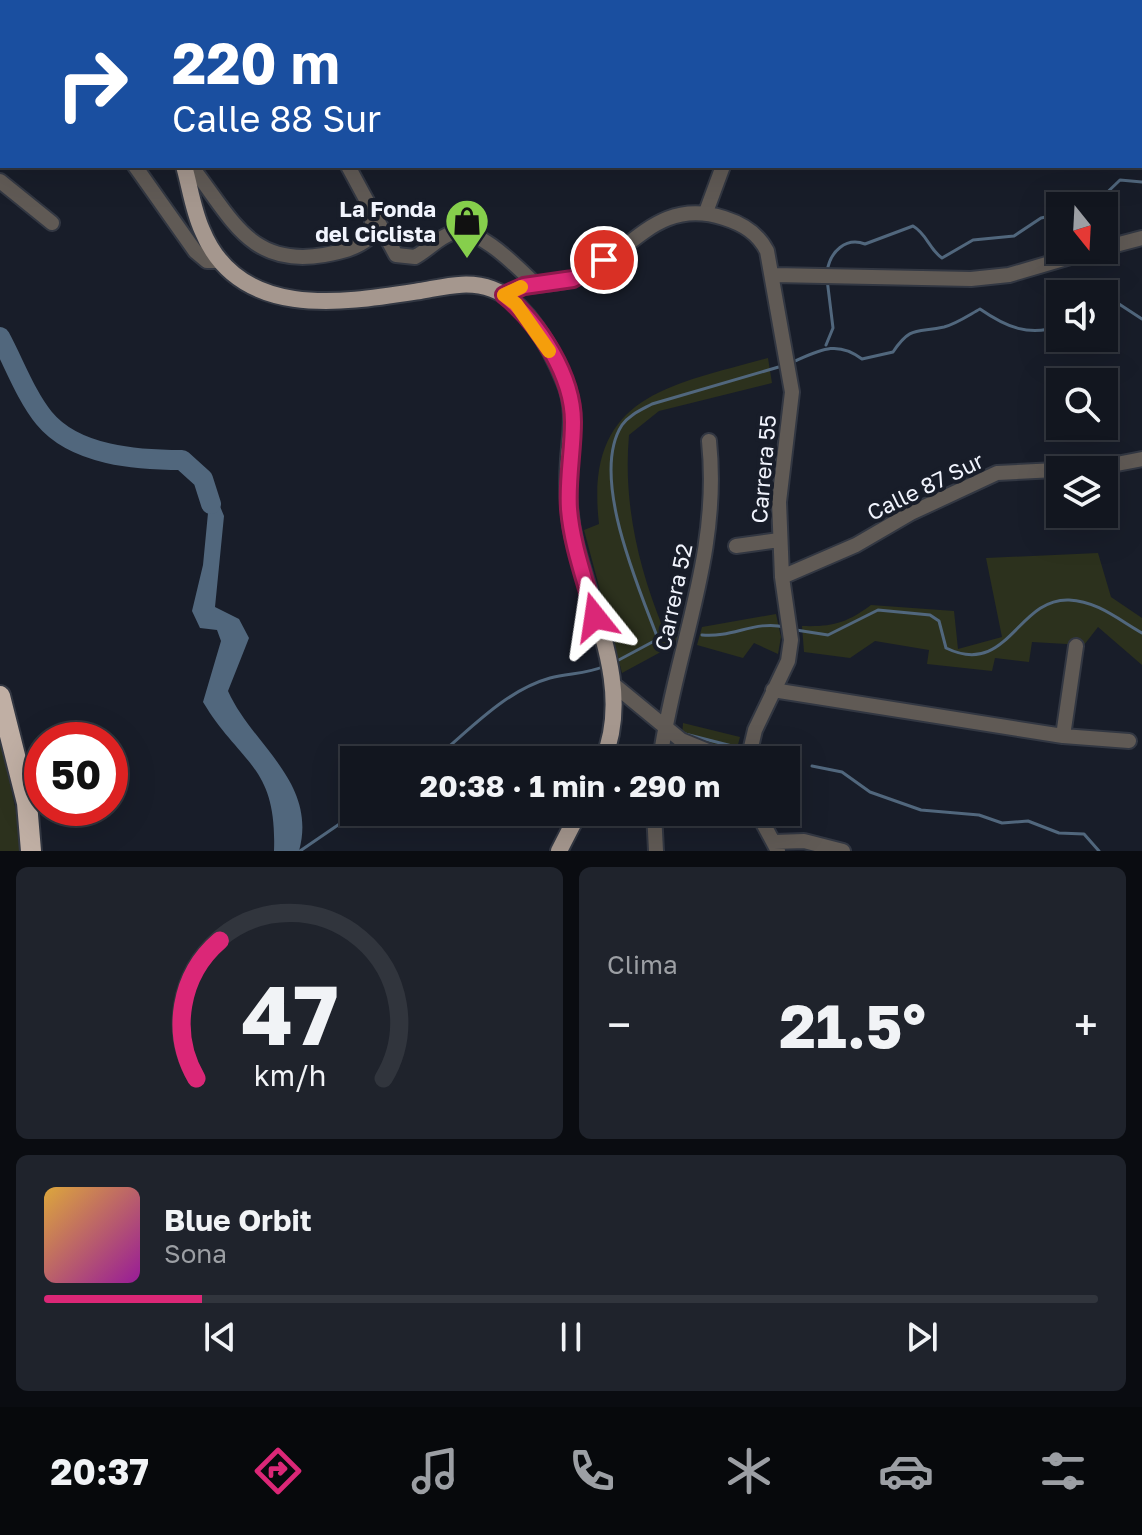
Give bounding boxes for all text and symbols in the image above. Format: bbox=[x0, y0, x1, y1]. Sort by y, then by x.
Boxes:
text: 220 m bbox=[172, 29, 340, 96]
icon: right bbox=[40, 32, 144, 136]
text: Calle 88 Sur bbox=[172, 97, 381, 140]
north arrow bbox=[1046, 192, 1118, 264]
map controls bbox=[1046, 192, 1118, 528]
place label: La Fonda del Ciclista bbox=[315, 195, 436, 247]
shop icon: La Fonda del Ciclista bbox=[443, 197, 491, 260]
pin bbox=[570, 226, 638, 294]
icon: arrive bbox=[582, 238, 626, 282]
button: sound bbox=[1046, 280, 1118, 352]
button: search bbox=[1046, 368, 1118, 440]
street label: Carrera 55 bbox=[745, 414, 781, 524]
street label: Calle 87 Sur bbox=[862, 446, 988, 526]
button: layers bbox=[1046, 456, 1118, 528]
street label: Carrera 52 bbox=[648, 541, 698, 653]
position arrow bbox=[553, 575, 637, 659]
speed limit sign: 50 bbox=[24, 722, 128, 826]
text: 20:38 · 1 min · 290 m bbox=[420, 768, 720, 804]
text: Clima bbox=[607, 949, 678, 980]
text: 47 bbox=[241, 963, 338, 1063]
text: 21.5° bbox=[779, 989, 926, 1061]
text: − bbox=[607, 998, 631, 1051]
text: + bbox=[1074, 998, 1098, 1051]
text: km/h bbox=[253, 1058, 326, 1092]
text: Blue Orbit bbox=[164, 1202, 312, 1238]
text: Sona bbox=[164, 1238, 227, 1269]
icon: previous bbox=[198, 1315, 242, 1359]
icon: pause bbox=[549, 1315, 593, 1359]
icon: next bbox=[900, 1315, 944, 1359]
icon: directions bbox=[250, 1443, 306, 1499]
icon: music bbox=[407, 1443, 463, 1499]
icon: phone bbox=[564, 1443, 620, 1499]
icon: climate bbox=[721, 1443, 777, 1499]
icon: car bbox=[878, 1443, 934, 1499]
icon: filters bbox=[1035, 1443, 1091, 1499]
text: 20:37 bbox=[51, 1450, 149, 1493]

